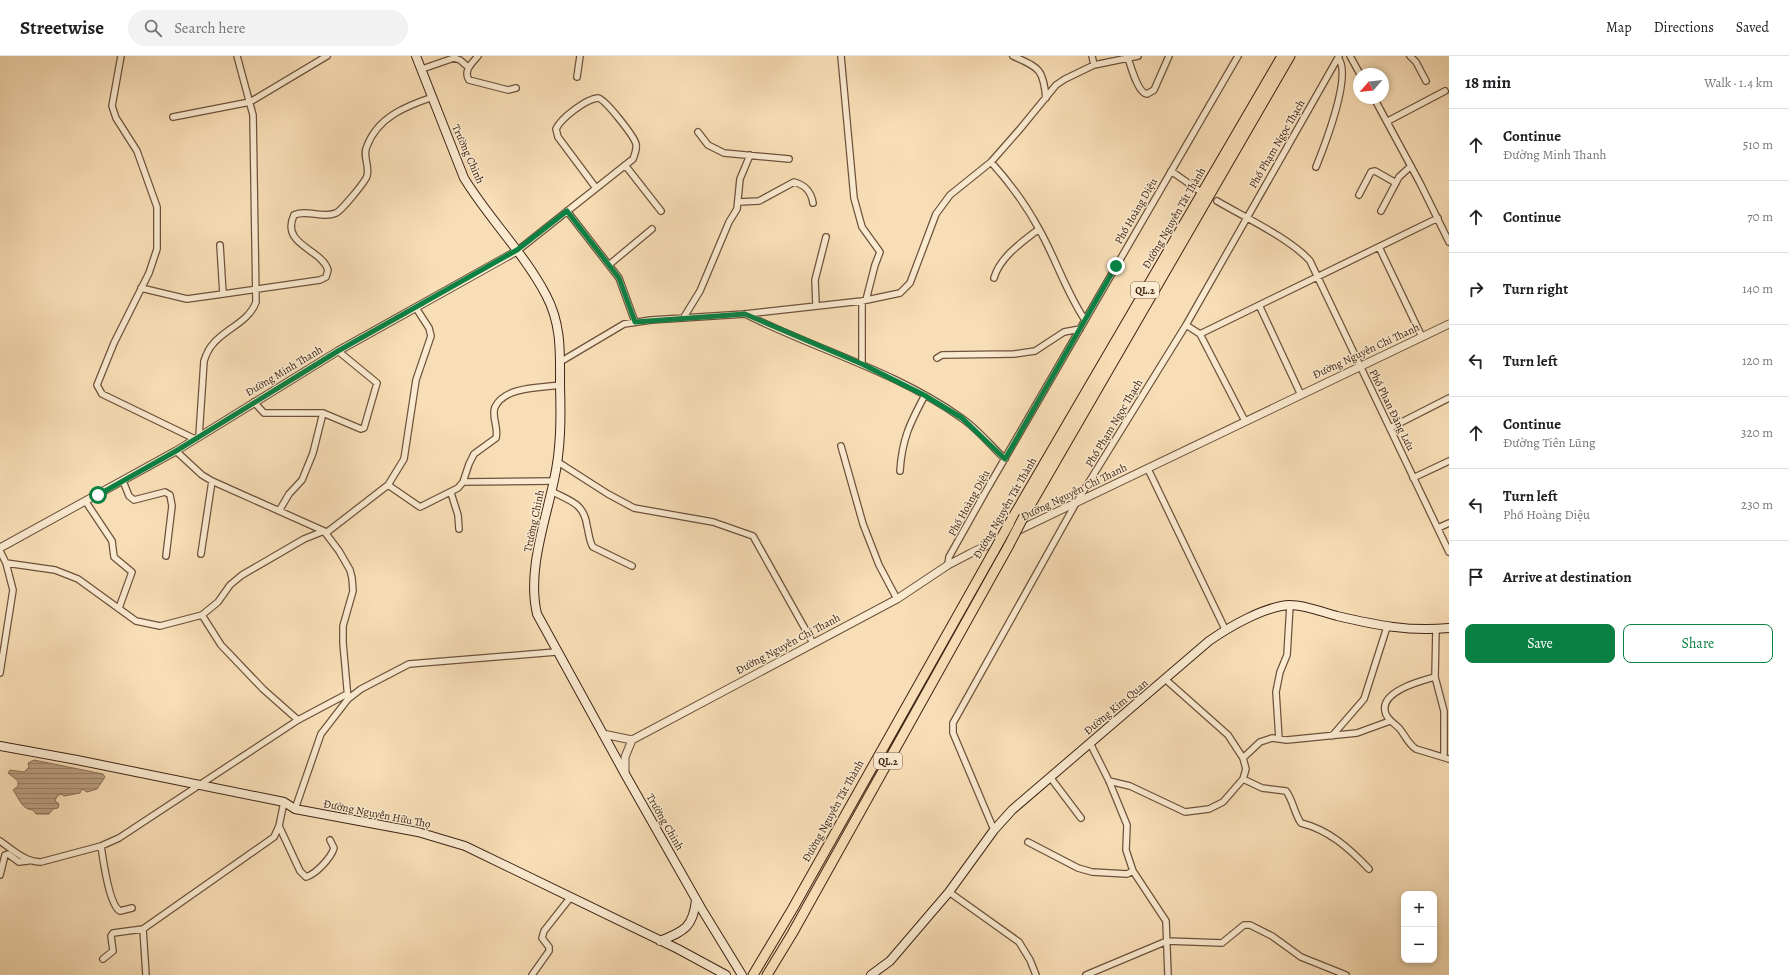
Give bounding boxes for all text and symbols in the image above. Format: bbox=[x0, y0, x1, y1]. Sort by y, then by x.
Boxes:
search box bbox=[128, 10, 408, 46]
text: Streetwise bbox=[20, 15, 104, 41]
icon: search bbox=[142, 17, 164, 39]
text: Search here bbox=[174, 18, 245, 38]
text: Map bbox=[1606, 18, 1632, 37]
text: Directions bbox=[1654, 18, 1714, 37]
text: Saved bbox=[1736, 18, 1769, 37]
north arrow bbox=[1353, 68, 1389, 104]
text: 18 min bbox=[1465, 71, 1511, 94]
text: Walk · 1.4 km bbox=[1704, 74, 1773, 91]
street label: Phố Phạm Ngọc Thạch bbox=[1245, 97, 1309, 191]
street label: Trường Chinh bbox=[448, 122, 488, 186]
text: Continue bbox=[1503, 126, 1561, 146]
icon: ahead bbox=[1465, 134, 1487, 156]
text: 510 m bbox=[1743, 136, 1773, 153]
text: Đường Minh Thanh bbox=[1503, 146, 1607, 163]
street label: Đường Nguyễn Tất Thành bbox=[1139, 165, 1209, 271]
street label: Phố Hoàng Diệu bbox=[1111, 175, 1161, 247]
icon: ahead bbox=[1465, 206, 1487, 228]
text: Continue bbox=[1503, 207, 1561, 227]
text: 70 m bbox=[1747, 208, 1773, 225]
route end bbox=[1107, 257, 1125, 275]
icon: right bbox=[1465, 278, 1487, 300]
text: Turn right bbox=[1503, 279, 1568, 299]
text: 140 m bbox=[1742, 280, 1773, 297]
road number: QL.2 bbox=[1131, 282, 1159, 298]
street label: Đường Nguyễn Chí Thanh bbox=[1310, 320, 1422, 382]
street label: Đường Minh Thanh bbox=[243, 342, 326, 400]
icon: left bbox=[1465, 350, 1487, 372]
text: Turn left bbox=[1503, 351, 1558, 371]
text: 120 m bbox=[1742, 352, 1773, 369]
street label: Phố Phan Đăng Lưu bbox=[1366, 367, 1418, 453]
street label: Phố Phạm Ngọc Thạch bbox=[1082, 376, 1146, 470]
text: Continue bbox=[1503, 414, 1561, 434]
icon: ahead bbox=[1465, 422, 1487, 444]
text: 320 m bbox=[1741, 424, 1773, 441]
text: Đường Tiên Lũng bbox=[1503, 434, 1596, 451]
street label: Đường Nguyễn Tất Thành bbox=[970, 455, 1040, 561]
street label: Đường Nguyễn Chí Thanh bbox=[1018, 460, 1130, 524]
street label: Phố Hoàng Diệu bbox=[945, 467, 993, 539]
route start bbox=[89, 486, 107, 504]
text: Turn left bbox=[1503, 486, 1558, 506]
street label: Trường Chinh bbox=[520, 488, 548, 553]
icon: left bbox=[1465, 494, 1487, 516]
text: 230 m bbox=[1741, 496, 1773, 513]
text: Phố Hoàng Diệu bbox=[1503, 506, 1590, 523]
icon: arrive bbox=[1465, 566, 1487, 588]
text: Arrive at destination bbox=[1503, 567, 1632, 587]
street label: Đường Nguyễn Chí Thanh bbox=[733, 610, 843, 678]
button: Save bbox=[1465, 624, 1615, 663]
button: Share bbox=[1623, 624, 1773, 663]
street label: Đường Kim Quan bbox=[1081, 676, 1151, 738]
road number: QL.2 bbox=[874, 753, 902, 769]
street label: Đường Nguyễn Tất Thành bbox=[799, 757, 867, 865]
street label: Trường Chinh bbox=[643, 791, 687, 853]
street label: Đường Nguyễn Hữu Thọ bbox=[322, 796, 433, 832]
map controls bbox=[1401, 891, 1437, 963]
button: + bbox=[1401, 891, 1437, 927]
button: − bbox=[1401, 927, 1437, 963]

